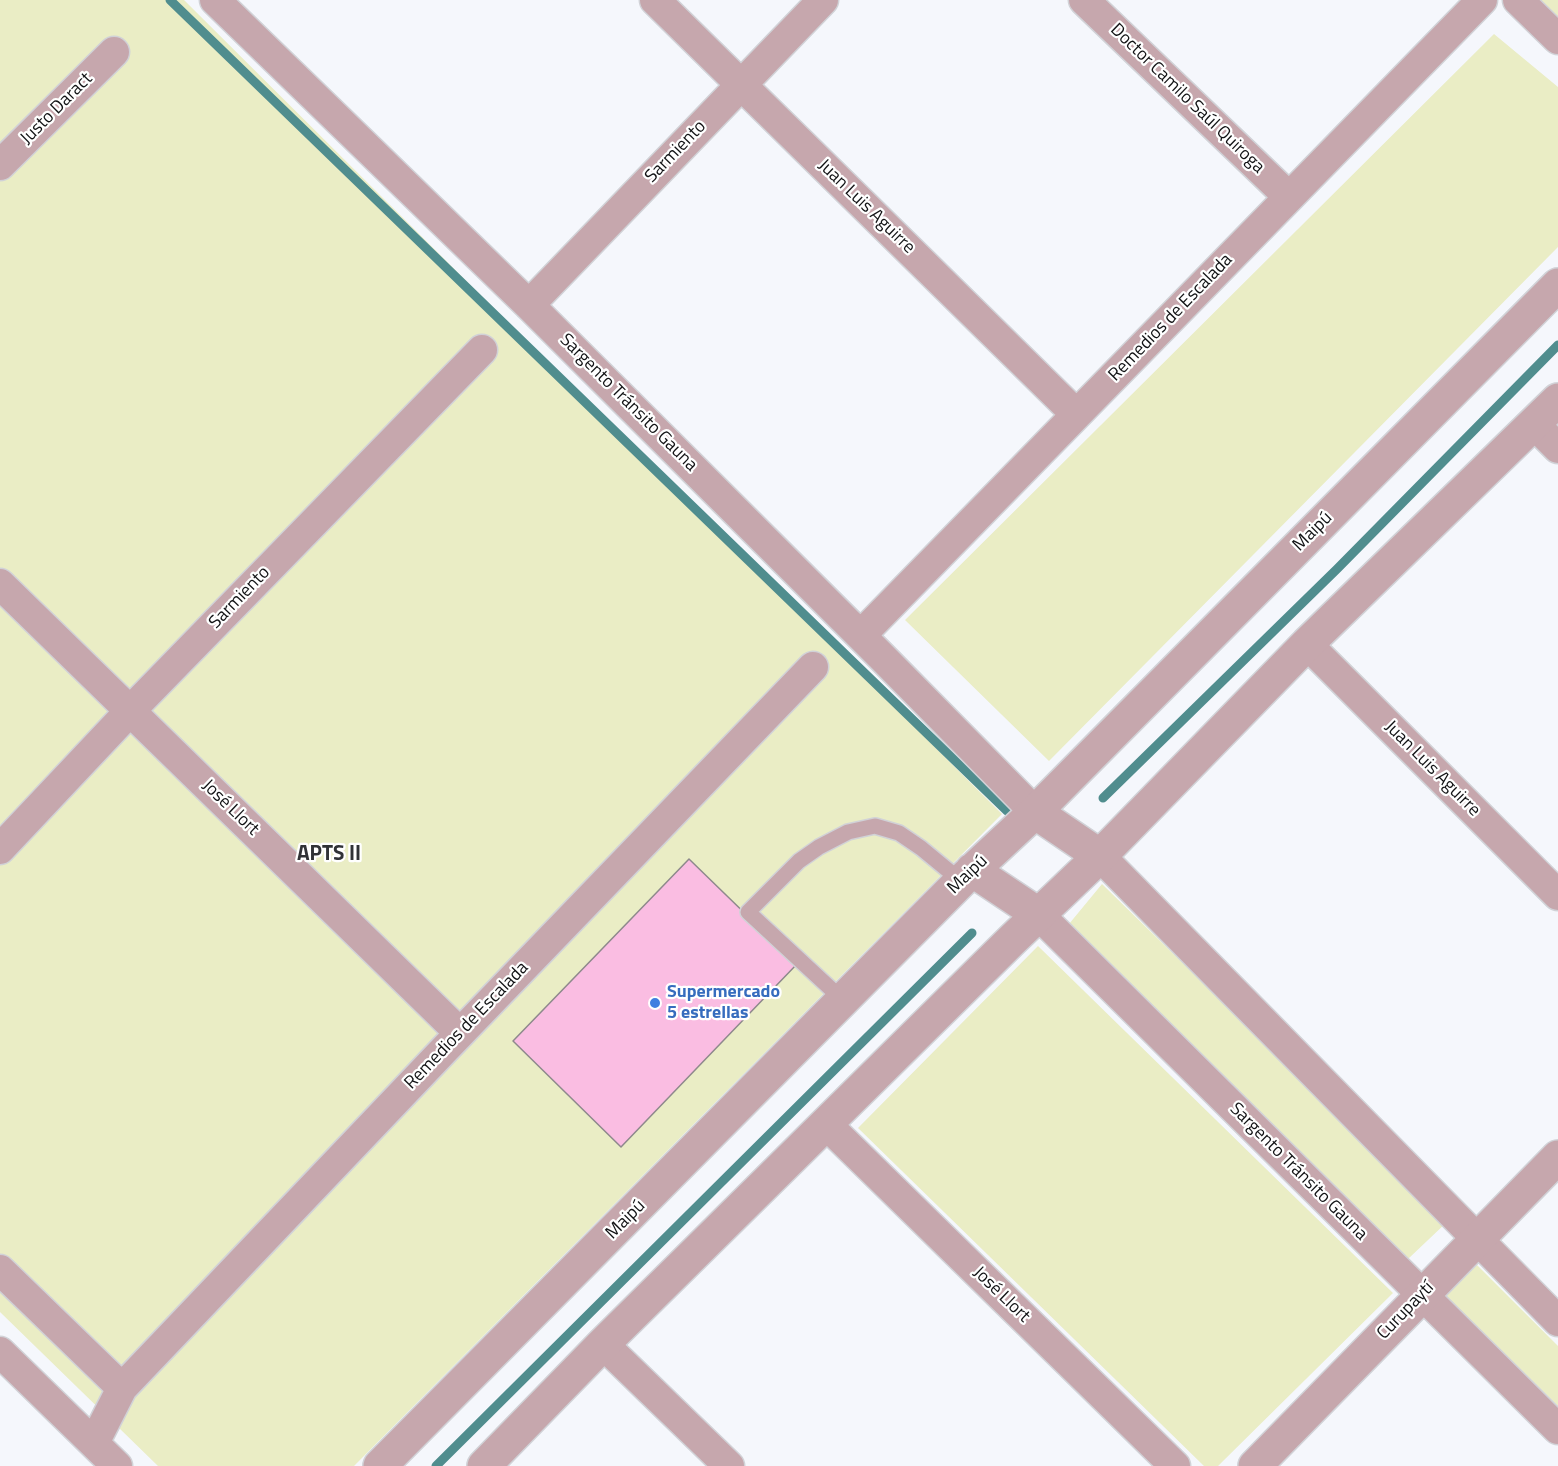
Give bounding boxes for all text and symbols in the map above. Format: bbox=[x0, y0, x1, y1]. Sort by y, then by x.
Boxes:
street label: Doctor Camilo Saúl Quiroga bbox=[1105, 20, 1269, 178]
street label: Justo Daract bbox=[16, 68, 98, 150]
street label: Sarmiento bbox=[641, 116, 711, 188]
street label: Juan Luis Aguirre bbox=[813, 155, 919, 259]
street label: Remedios de Escalada bbox=[1105, 250, 1237, 386]
street label: Sargento Tránsito Gauna bbox=[555, 330, 701, 476]
street label: Maipú bbox=[1289, 508, 1337, 556]
street label: Sarmiento bbox=[205, 562, 275, 634]
street label: Juan Luis Aguirre bbox=[1380, 717, 1484, 821]
street label: José Llort bbox=[197, 776, 263, 840]
district label: APTS II bbox=[297, 842, 361, 868]
street label: Maipú bbox=[944, 851, 992, 899]
street label: Remedios de Escalada bbox=[401, 958, 533, 1094]
place label: Supermercado 5 estrellas bbox=[667, 982, 780, 1024]
marker: Supermercado 5 estrellas bbox=[648, 996, 662, 1010]
street label: Sargento Tránsito Gauna bbox=[1225, 1099, 1371, 1245]
street label: Maipú bbox=[602, 1196, 650, 1244]
street label: José Llort bbox=[968, 1263, 1034, 1327]
street label: Curupaytí bbox=[1373, 1277, 1439, 1345]

